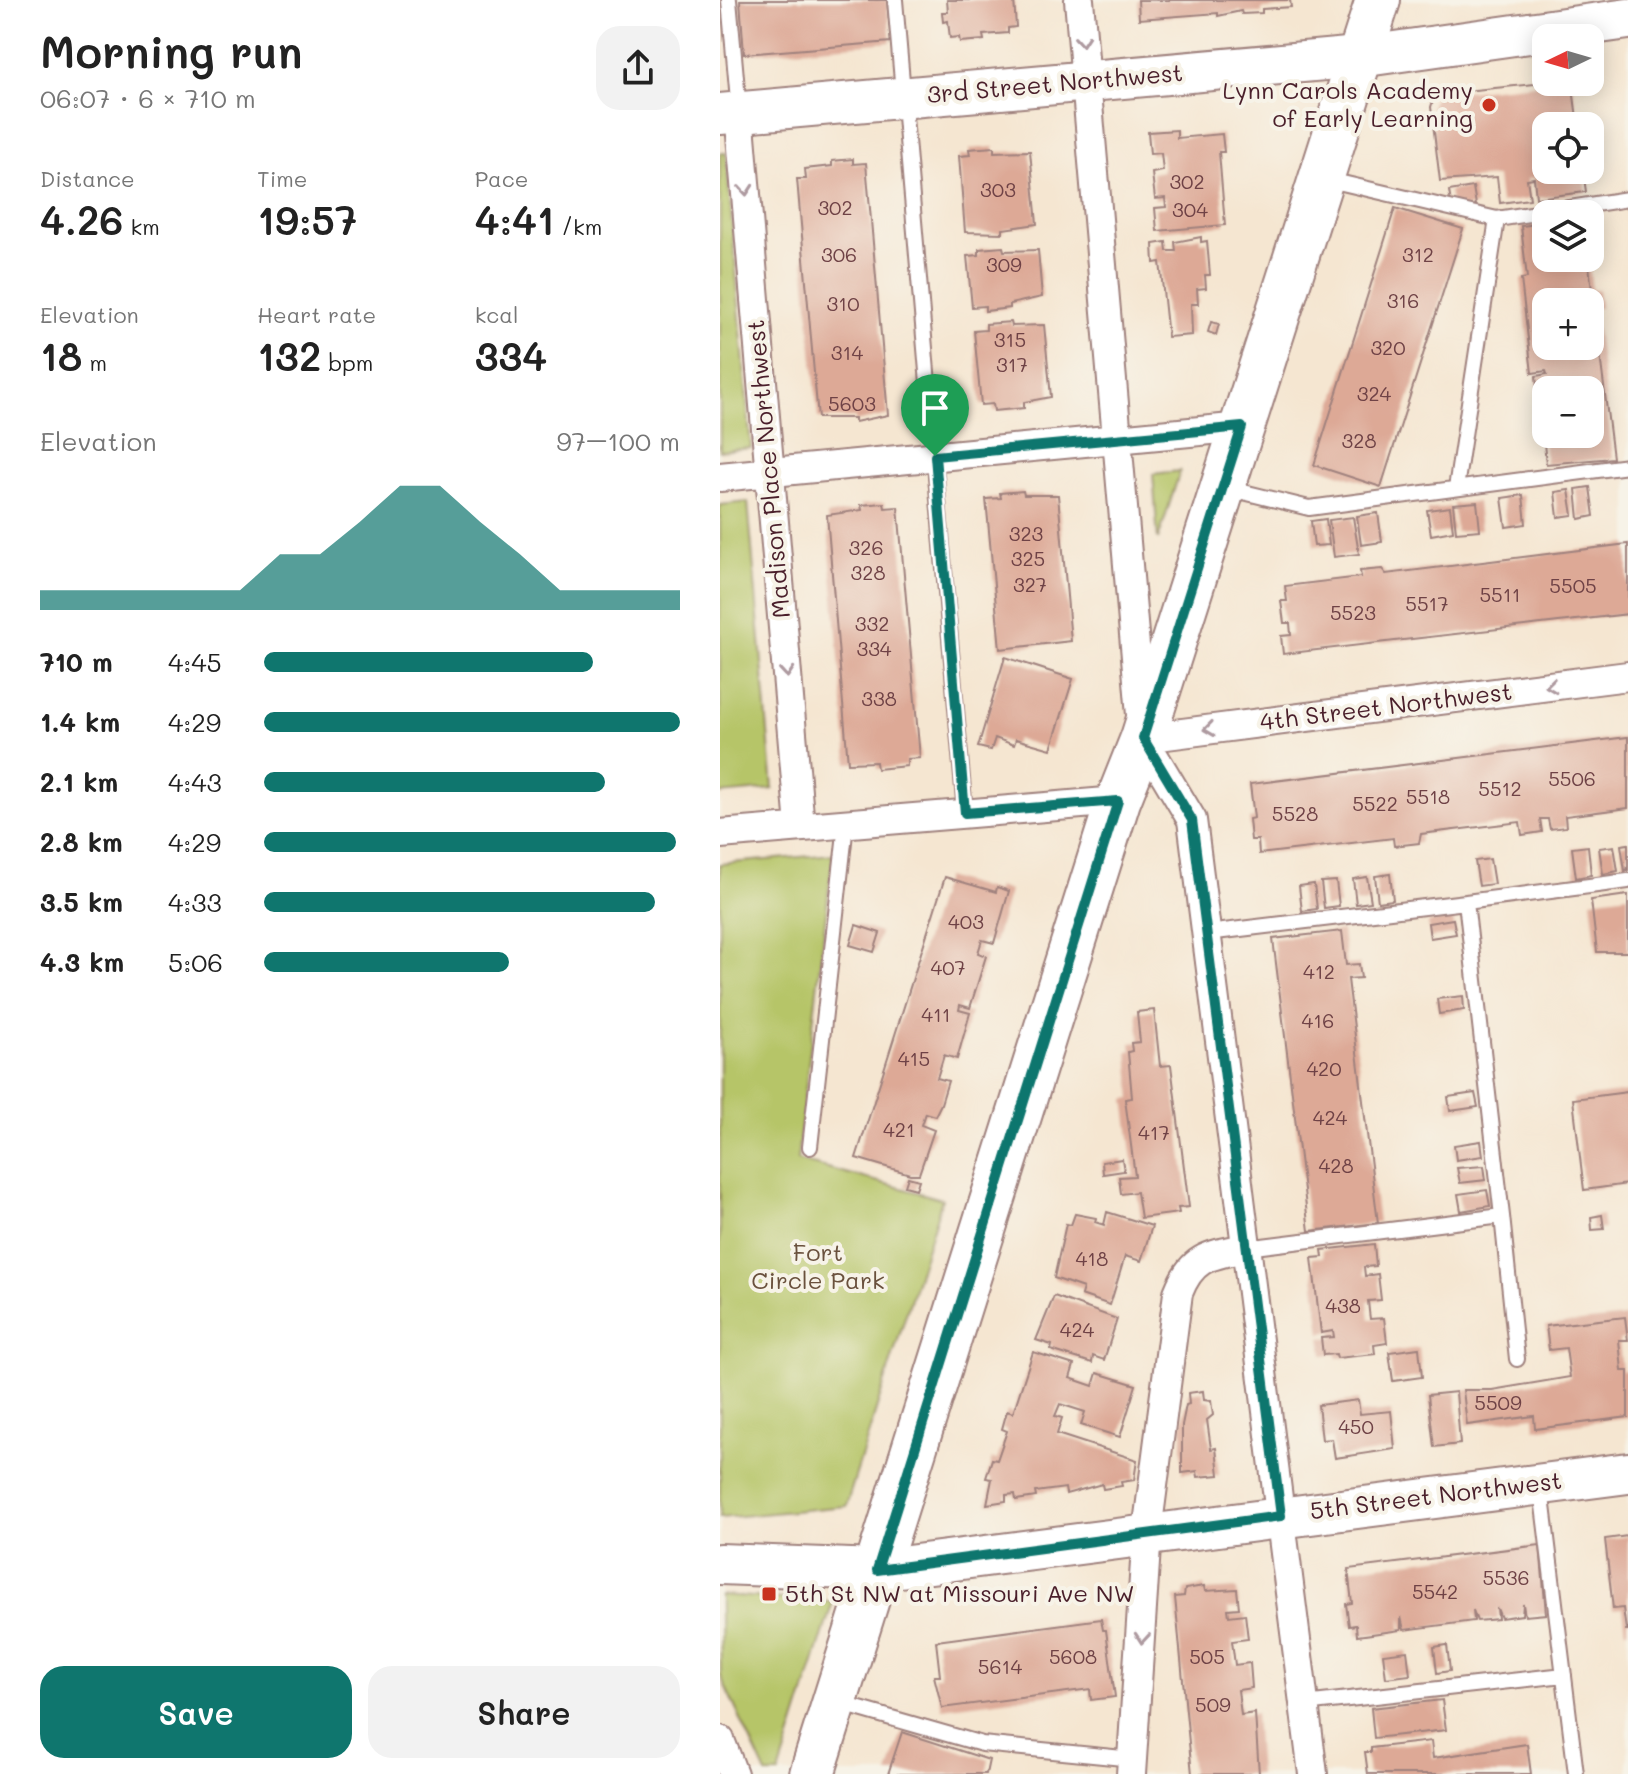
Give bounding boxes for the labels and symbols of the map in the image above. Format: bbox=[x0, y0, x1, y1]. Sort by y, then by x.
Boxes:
north arrow bbox=[1532, 24, 1604, 96]
one-way arrow bbox=[1073, 35, 1090, 48]
street label: 3rd Street Northwest bbox=[926, 56, 1184, 109]
place label: Lynn Carols Academy of Early Learning bbox=[1222, 74, 1473, 133]
marker: Lynn Carols Academy of Early Learning bbox=[1480, 96, 1498, 114]
house number: 302 bbox=[1169, 168, 1205, 194]
house number: 303 bbox=[980, 176, 1016, 202]
one-way arrow bbox=[737, 184, 754, 197]
house number: 302 bbox=[817, 194, 853, 220]
house number: 304 bbox=[1172, 196, 1208, 222]
house number: 306 bbox=[821, 241, 857, 267]
house number: 312 bbox=[1402, 241, 1434, 267]
house number: 309 bbox=[986, 251, 1022, 277]
house number: 316 bbox=[1387, 287, 1419, 313]
house number: 310 bbox=[827, 290, 860, 316]
street label: Madison Place Northwest bbox=[739, 319, 796, 620]
house number: 315 bbox=[994, 326, 1026, 352]
house number: 320 bbox=[1370, 334, 1406, 360]
house number: 314 bbox=[831, 339, 863, 365]
house number: 317 bbox=[996, 351, 1028, 377]
pin bbox=[901, 374, 969, 456]
house number: 324 bbox=[1357, 380, 1392, 406]
house number: 5603 bbox=[828, 390, 876, 416]
house number: 328 bbox=[1342, 427, 1376, 453]
house number: 323 bbox=[1009, 520, 1043, 546]
house number: 326 bbox=[849, 534, 883, 560]
house number: 325 bbox=[1011, 545, 1045, 571]
house number: 328 bbox=[851, 559, 885, 585]
house number: 327 bbox=[1013, 571, 1047, 597]
house number: 5505 bbox=[1549, 572, 1597, 598]
house number: 5511 bbox=[1479, 581, 1521, 607]
house number: 5517 bbox=[1405, 590, 1449, 616]
house number: 5523 bbox=[1330, 599, 1376, 625]
house number: 332 bbox=[855, 610, 889, 636]
house number: 334 bbox=[856, 635, 892, 661]
one-way arrow bbox=[778, 666, 795, 679]
street label: 4th Street Northwest bbox=[1258, 675, 1514, 736]
one-way arrow bbox=[1544, 677, 1557, 694]
house number: 338 bbox=[861, 685, 897, 711]
one-way arrow bbox=[1203, 720, 1216, 737]
house number: 5506 bbox=[1548, 765, 1596, 791]
house number: 5512 bbox=[1478, 775, 1522, 801]
house number: 5518 bbox=[1406, 783, 1450, 809]
house number: 5522 bbox=[1352, 790, 1398, 816]
house number: 5528 bbox=[1272, 800, 1318, 826]
house number: 403 bbox=[948, 908, 984, 934]
house number: 407 bbox=[930, 954, 966, 980]
house number: 412 bbox=[1303, 958, 1335, 984]
house number: 411 bbox=[921, 1001, 951, 1027]
house number: 416 bbox=[1302, 1007, 1334, 1033]
house number: 415 bbox=[898, 1045, 930, 1071]
house number: 420 bbox=[1306, 1055, 1342, 1081]
house number: 424 bbox=[1313, 1104, 1348, 1130]
house number: 421 bbox=[883, 1116, 915, 1142]
house number: 417 bbox=[1138, 1119, 1170, 1145]
house number: 428 bbox=[1319, 1152, 1353, 1178]
park label: Fort Circle Park bbox=[751, 1236, 885, 1295]
house number: 418 bbox=[1076, 1245, 1108, 1271]
house number: 438 bbox=[1325, 1292, 1361, 1318]
house number: 424 bbox=[1060, 1316, 1095, 1342]
house number: 5509 bbox=[1474, 1389, 1522, 1415]
house number: 450 bbox=[1338, 1413, 1374, 1439]
street label: 5th Street Northwest bbox=[1308, 1464, 1564, 1525]
house number: 5536 bbox=[1482, 1564, 1530, 1590]
place label: 5th St NW at Missouri Ave NW bbox=[785, 1577, 1135, 1608]
house number: 5542 bbox=[1412, 1578, 1458, 1604]
marker: 5th St NW at Missouri Ave NW bbox=[760, 1585, 778, 1603]
one-way arrow bbox=[1134, 1632, 1151, 1645]
house number: 5608 bbox=[1049, 1643, 1097, 1669]
house number: 505 bbox=[1189, 1643, 1225, 1669]
house number: 5614 bbox=[978, 1653, 1022, 1679]
house number: 509 bbox=[1195, 1691, 1231, 1717]

